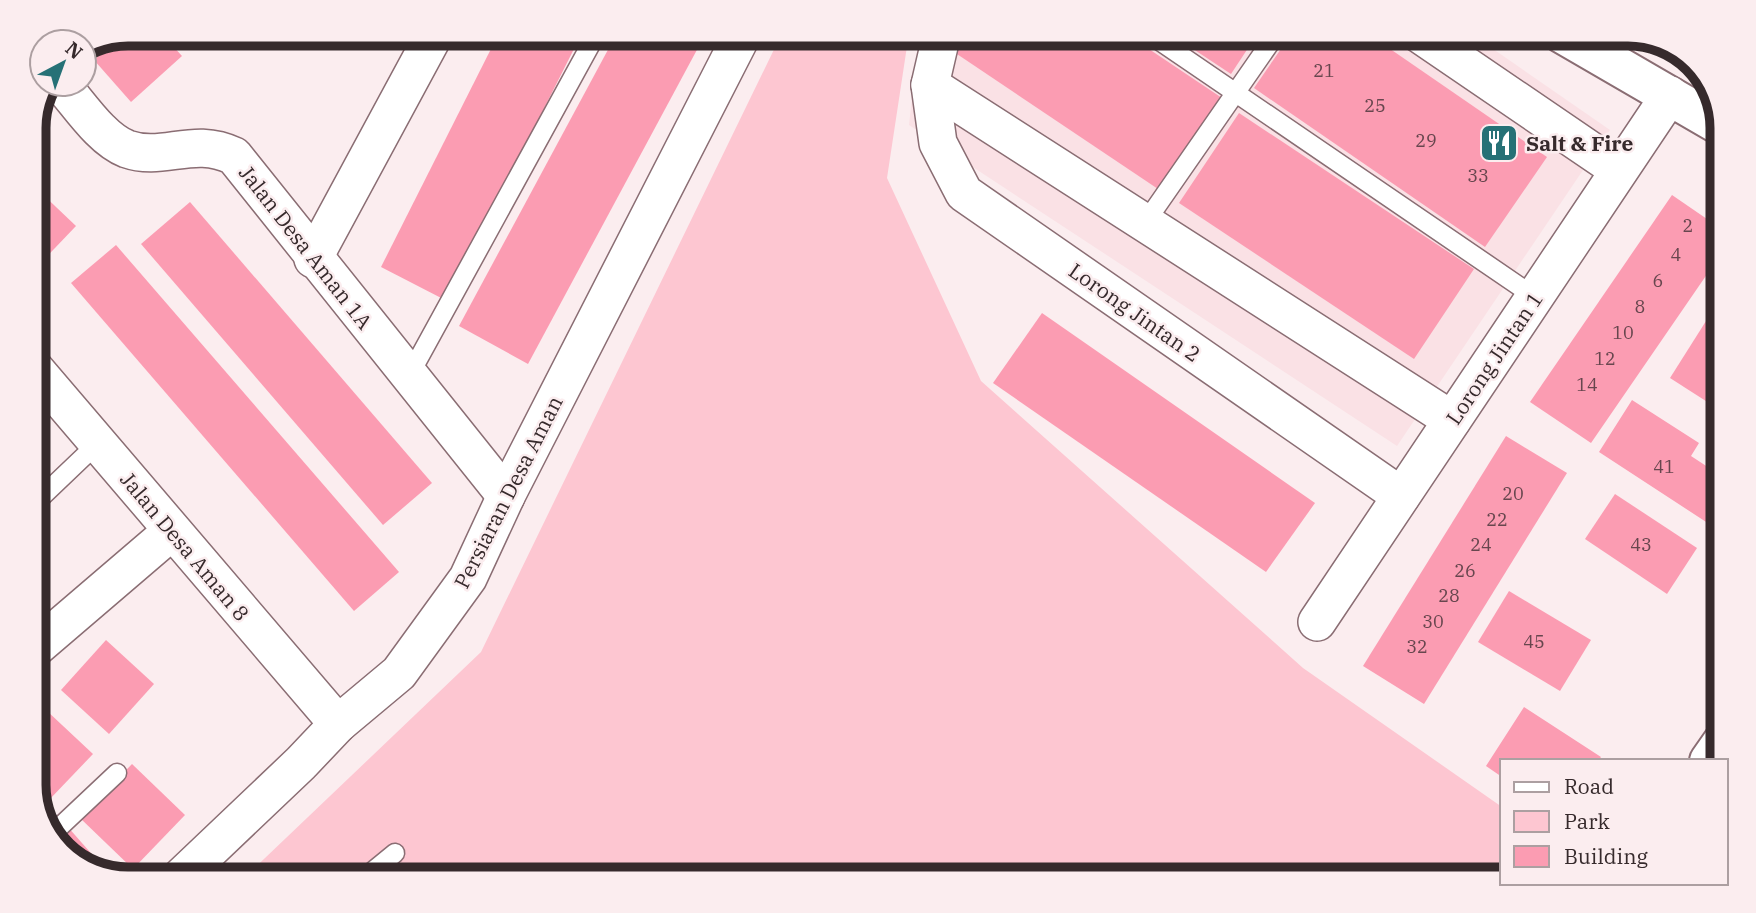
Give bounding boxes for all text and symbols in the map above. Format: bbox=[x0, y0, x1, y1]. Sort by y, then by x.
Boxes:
north arrow bbox=[28, 28, 98, 98]
text: N bbox=[61, 36, 88, 64]
house number: 21 bbox=[1313, 59, 1335, 82]
house number: 25 bbox=[1364, 94, 1386, 117]
restaurant icon: Salt & Fire bbox=[1478, 122, 1520, 164]
house number: 29 bbox=[1415, 129, 1437, 152]
place label: Salt & Fire bbox=[1526, 129, 1634, 157]
street label: Jalan Desa Aman 1A bbox=[233, 159, 379, 335]
house number: 33 bbox=[1467, 164, 1489, 187]
house number: 2 bbox=[1683, 214, 1693, 237]
house number: 4 bbox=[1671, 243, 1681, 266]
street label: Lorong Jintan 2 bbox=[1064, 256, 1206, 368]
house number: 6 bbox=[1653, 269, 1663, 292]
street label: Lorong Jintan 1 bbox=[1439, 286, 1549, 430]
house number: 8 bbox=[1635, 295, 1645, 318]
house number: 10 bbox=[1612, 321, 1634, 344]
house number: 12 bbox=[1594, 347, 1616, 370]
house number: 14 bbox=[1576, 373, 1598, 396]
street label: Persiaran Desa Aman bbox=[447, 391, 569, 593]
house number: 41 bbox=[1653, 455, 1675, 478]
street label: Jalan Desa Aman 8 bbox=[114, 466, 256, 626]
house number: 20 bbox=[1502, 482, 1524, 505]
house number: 22 bbox=[1486, 508, 1508, 531]
house number: 24 bbox=[1470, 533, 1492, 556]
house number: 43 bbox=[1630, 533, 1652, 556]
house number: 26 bbox=[1454, 559, 1476, 582]
house number: 28 bbox=[1438, 584, 1460, 607]
house number: 30 bbox=[1422, 610, 1444, 633]
house number: 45 bbox=[1523, 630, 1545, 653]
house number: 32 bbox=[1406, 635, 1428, 658]
legend bbox=[1500, 759, 1728, 885]
text: Road bbox=[1564, 772, 1614, 800]
text: Park bbox=[1564, 807, 1611, 835]
text: Building bbox=[1564, 842, 1649, 870]

